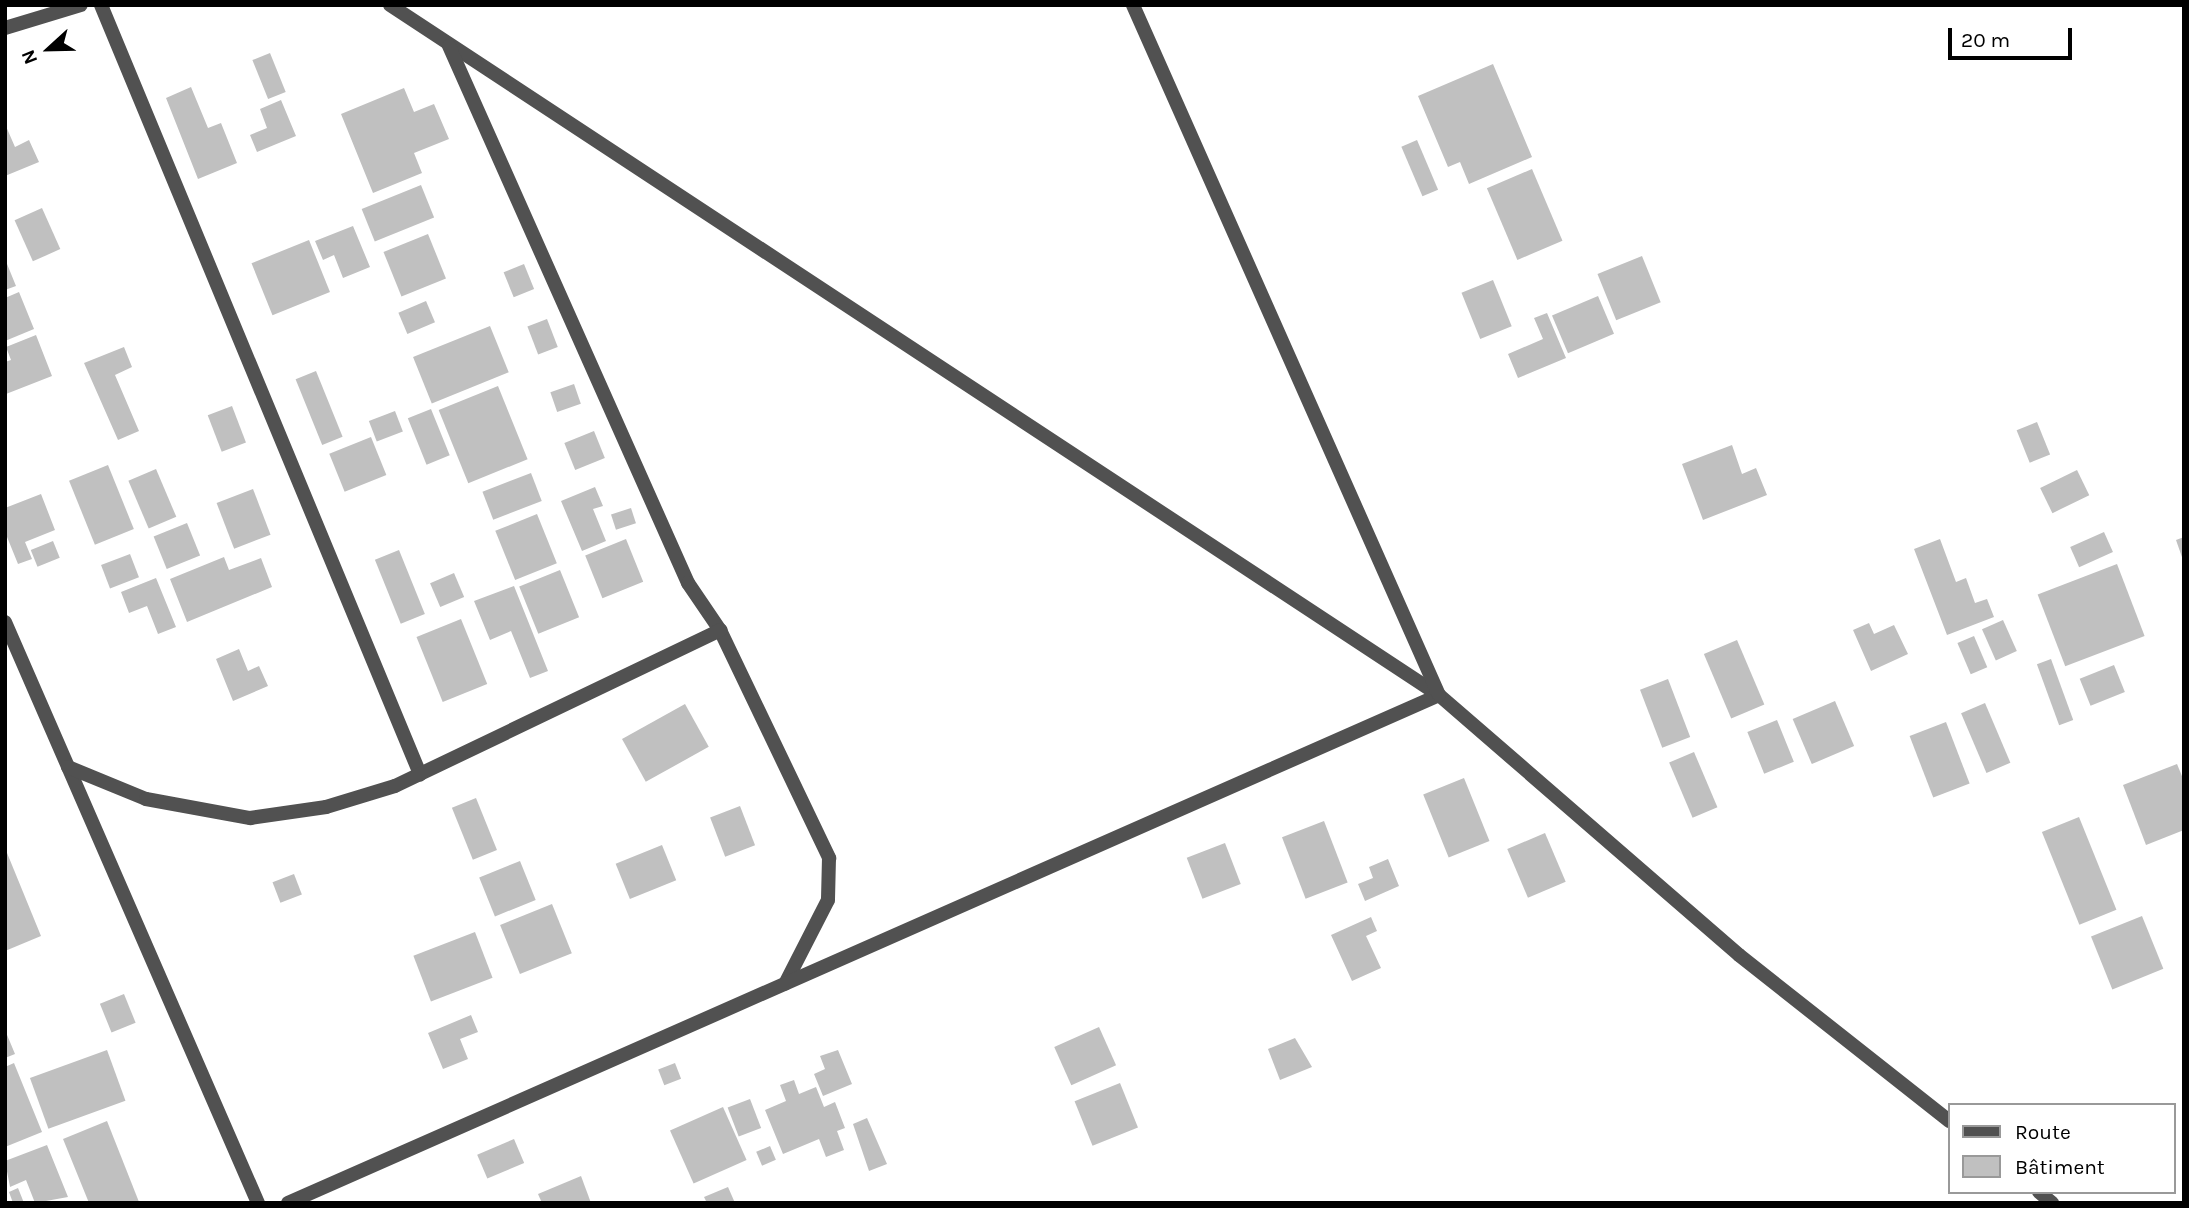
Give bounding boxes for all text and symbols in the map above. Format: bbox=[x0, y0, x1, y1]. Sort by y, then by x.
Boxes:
north arrow bbox=[14, 14, 84, 84]
scale bar bbox=[1951, 14, 2075, 58]
text: 20 m bbox=[1961, 28, 2010, 52]
text: N bbox=[17, 46, 42, 67]
legend bbox=[1948, 1103, 2175, 1194]
text: Route bbox=[2015, 1120, 2071, 1144]
text: Bâtiment bbox=[2015, 1155, 2105, 1179]

